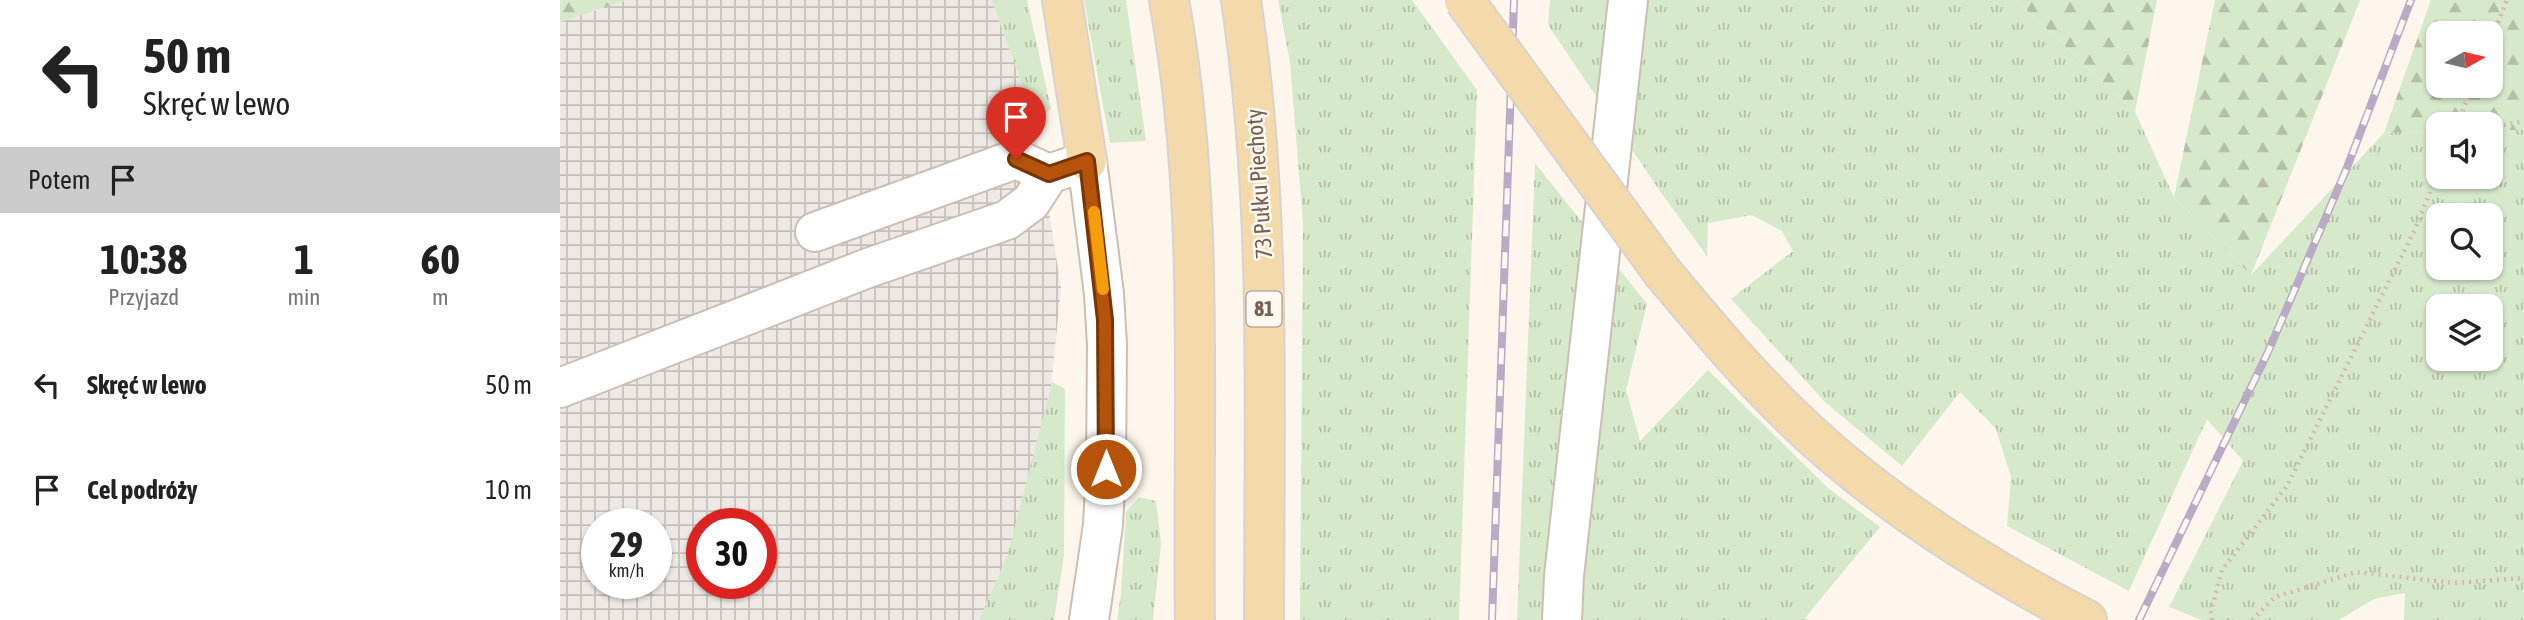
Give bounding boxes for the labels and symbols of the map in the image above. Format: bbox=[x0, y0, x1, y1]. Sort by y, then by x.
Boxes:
north arrow bbox=[2426, 21, 2502, 98]
pin bbox=[986, 87, 1046, 159]
street label: 73 Pułku Piechoty bbox=[1241, 108, 1277, 260]
road number: 81 bbox=[1246, 292, 1282, 326]
position arrow bbox=[1069, 432, 1143, 506]
speed limit sign: 30 bbox=[686, 508, 777, 599]

